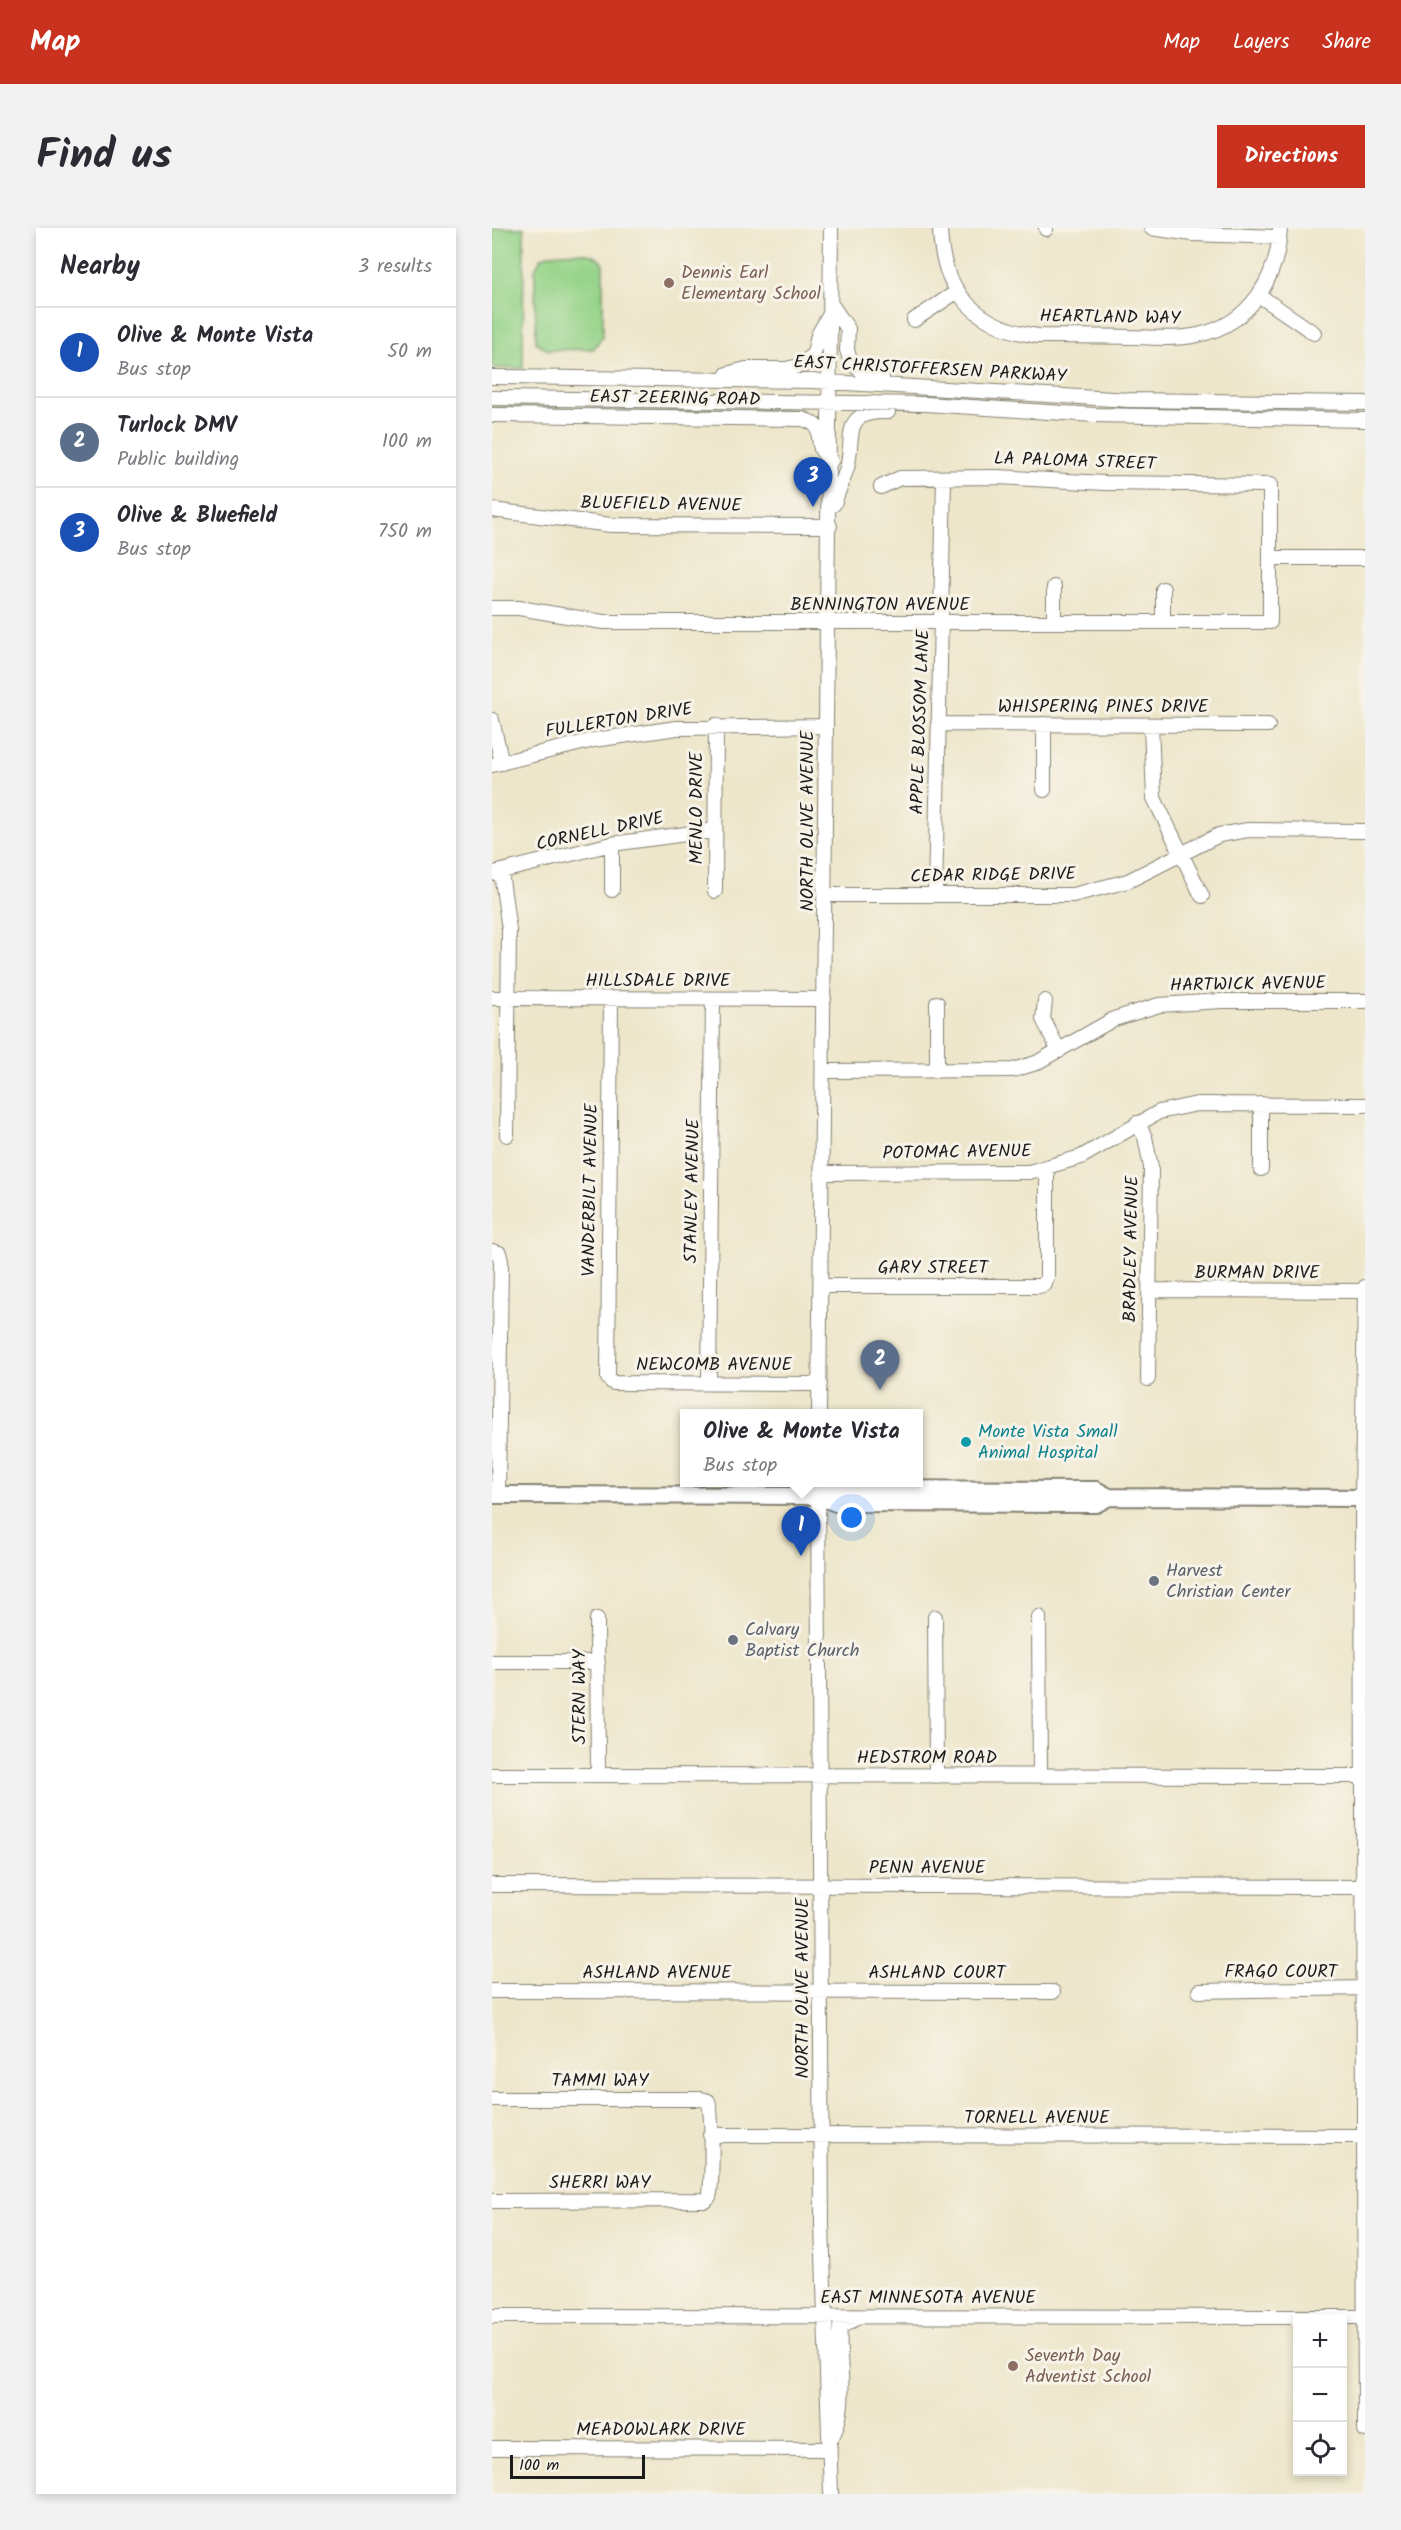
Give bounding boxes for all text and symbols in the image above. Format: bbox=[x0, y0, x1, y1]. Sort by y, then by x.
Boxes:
text: Map bbox=[30, 20, 81, 65]
text: Map bbox=[1163, 26, 1200, 59]
text: Layers bbox=[1233, 26, 1289, 59]
text: Share bbox=[1322, 26, 1371, 59]
text: Find us bbox=[36, 123, 172, 190]
button: Directions bbox=[1217, 125, 1365, 188]
text: Nearby bbox=[60, 246, 140, 288]
text: 3 results bbox=[358, 251, 432, 283]
place label: Dennis Earl Elementary School bbox=[681, 259, 822, 309]
marker: Dennis Earl Elementary School bbox=[662, 276, 676, 290]
street label: HEARTLAND WAY bbox=[1039, 302, 1181, 334]
text: Olive & Monte Vista bbox=[117, 319, 313, 354]
text: 1 bbox=[76, 336, 83, 368]
text: 50 m bbox=[387, 336, 432, 368]
street label: EAST CHRISTOFFERSEN PARKWAY bbox=[793, 348, 1068, 392]
text: Bus stop bbox=[117, 354, 191, 386]
street label: EAST ZEERING ROAD bbox=[589, 383, 761, 415]
text: Turlock DMV bbox=[117, 409, 237, 444]
text: 2 bbox=[74, 426, 85, 458]
text: 100 m bbox=[382, 426, 432, 458]
text: Public building bbox=[117, 444, 239, 476]
street label: LA PALOMA STREET bbox=[993, 445, 1158, 479]
pin: 3 bbox=[794, 458, 832, 507]
street label: BLUEFIELD AVENUE bbox=[580, 489, 742, 521]
text: Olive & Bluefield bbox=[117, 499, 277, 534]
text: 3 bbox=[74, 516, 85, 548]
text: 750 m bbox=[378, 516, 432, 548]
text: Bus stop bbox=[117, 534, 191, 566]
street label: BENNINGTON AVENUE bbox=[790, 591, 970, 620]
street label: APPLE BLOSSOM LANE bbox=[903, 628, 939, 815]
street label: WHISPERING PINES DRIVE bbox=[998, 693, 1209, 722]
street label: FULLERTON DRIVE bbox=[543, 695, 695, 747]
street label: NORTH OLIVE AVENUE bbox=[794, 730, 823, 911]
street label: MENLO DRIVE bbox=[683, 751, 712, 864]
street label: CORNELL DRIVE bbox=[534, 804, 667, 860]
street label: CEDAR RIDGE DRIVE bbox=[910, 860, 1077, 892]
street label: HILLSDALE DRIVE bbox=[586, 967, 731, 996]
street label: HARTWICK AVENUE bbox=[1170, 969, 1327, 1001]
street label: VANDERBILT AVENUE bbox=[575, 1102, 607, 1277]
street label: STANLEY AVENUE bbox=[677, 1118, 709, 1264]
street label: POTOMAC AVENUE bbox=[882, 1137, 1032, 1169]
street label: BRADLEY AVENUE bbox=[1116, 1175, 1148, 1323]
street label: GARY STREET bbox=[878, 1254, 990, 1283]
street label: BURMAN DRIVE bbox=[1194, 1259, 1320, 1288]
pin: 2 bbox=[860, 1340, 900, 1390]
street label: NEWCOMB AVENUE bbox=[636, 1351, 792, 1380]
popup bbox=[680, 1409, 923, 1487]
text: Olive & Monte Vista bbox=[703, 1415, 900, 1450]
place label: Monte Vista Small Animal Hospital bbox=[978, 1418, 1118, 1468]
marker: Monte Vista Small Animal Hospital bbox=[959, 1435, 973, 1449]
text: Bus stop bbox=[703, 1450, 777, 1482]
your location bbox=[837, 1503, 866, 1532]
pin: 1 bbox=[782, 1506, 820, 1556]
place label: Harvest Christian Center bbox=[1166, 1557, 1291, 1607]
marker: Harvest Christian Center bbox=[1147, 1574, 1161, 1588]
place label: Calvary Baptist Church bbox=[745, 1616, 859, 1666]
marker: Calvary Baptist Church bbox=[726, 1633, 740, 1647]
street label: STERN WAY bbox=[566, 1649, 595, 1745]
street label: HEDSTROM ROAD bbox=[857, 1744, 998, 1773]
street label: PENN AVENUE bbox=[869, 1854, 986, 1883]
street label: NORTH OLIVE AVENUE bbox=[789, 1897, 818, 2078]
street label: FRAGO COURT bbox=[1225, 1958, 1339, 1987]
street label: ASHLAND AVENUE bbox=[583, 1959, 732, 1988]
street label: ASHLAND COURT bbox=[868, 1959, 1007, 1988]
street label: TAMMI WAY bbox=[551, 2067, 649, 2096]
street label: TORNELL AVENUE bbox=[964, 2104, 1110, 2133]
street label: SHERRI WAY bbox=[549, 2169, 651, 2198]
street label: EAST MINNESOTA AVENUE bbox=[820, 2284, 1036, 2313]
map controls bbox=[1293, 2314, 1347, 2476]
button: + bbox=[1293, 2314, 1347, 2368]
place label: Seventh Day Adventist School bbox=[1025, 2342, 1152, 2392]
marker: Seventh Day Adventist School bbox=[1006, 2359, 1020, 2373]
button: − bbox=[1293, 2368, 1347, 2422]
street label: MEADOWLARK DRIVE bbox=[576, 2416, 746, 2445]
button: locate bbox=[1293, 2422, 1347, 2476]
scale bar bbox=[510, 2452, 645, 2480]
text: 100 m bbox=[519, 2453, 559, 2478]

